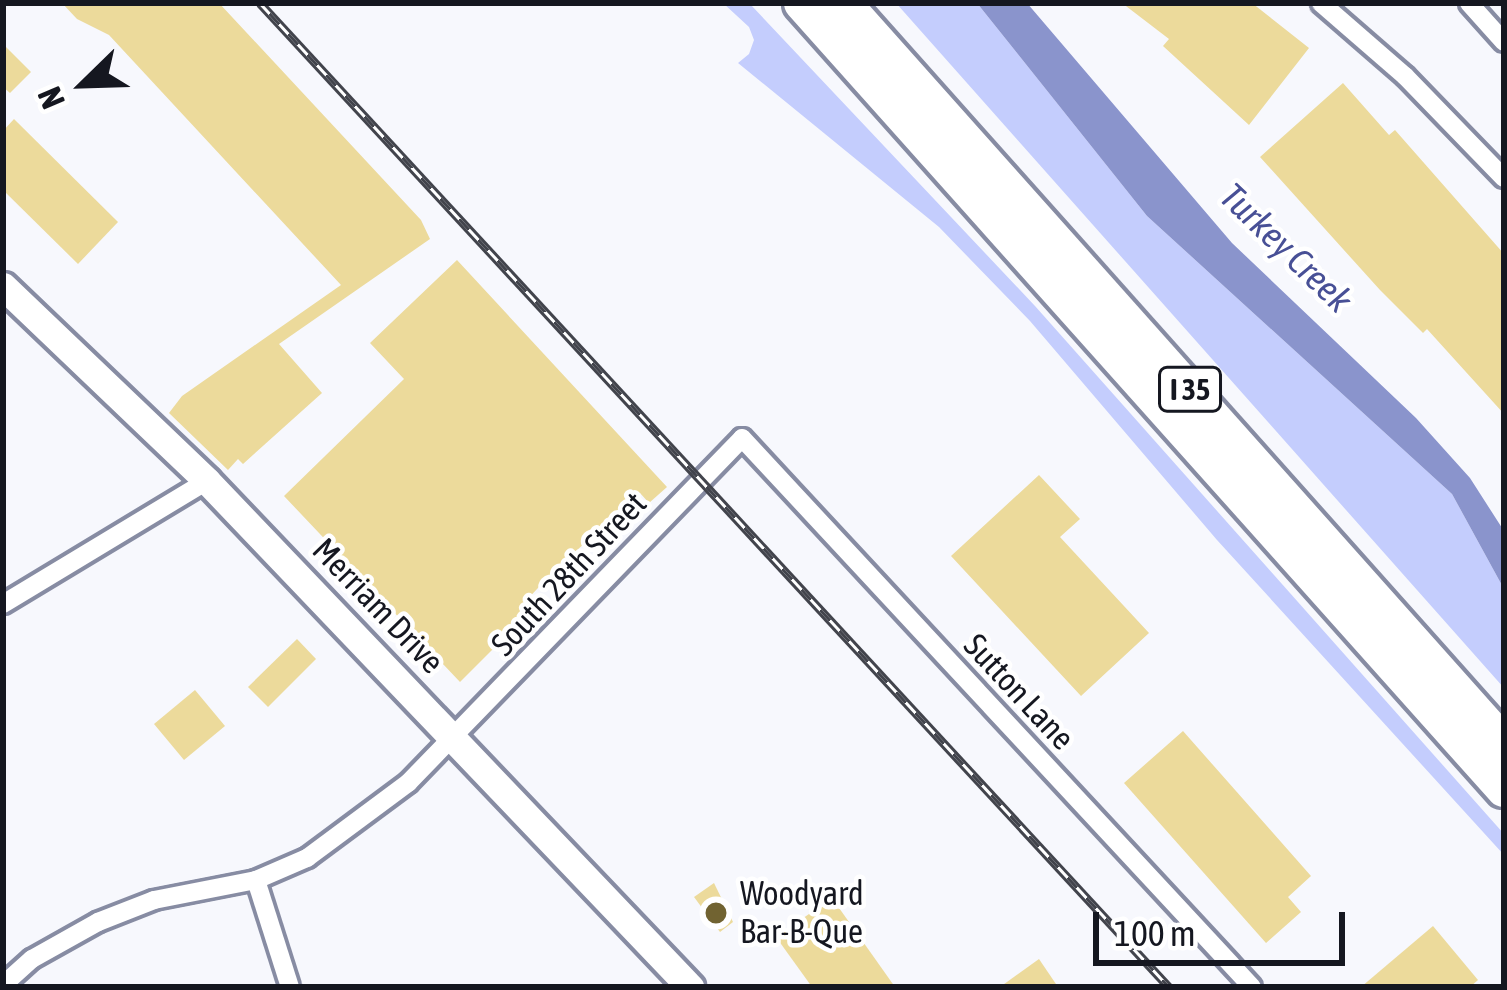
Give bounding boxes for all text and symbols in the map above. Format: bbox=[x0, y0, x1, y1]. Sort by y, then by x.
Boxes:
north arrow bbox=[24, 24, 144, 144]
text: N bbox=[30, 82, 72, 114]
water label: Turkey Creek bbox=[1211, 175, 1361, 321]
road number: I 35 bbox=[1157, 365, 1223, 413]
street label: South 28th Street bbox=[483, 484, 655, 664]
street label: Merriam Drive bbox=[304, 530, 452, 682]
street label: Sutton Lane bbox=[956, 626, 1082, 758]
place label: Woodyard Bar-B-Que bbox=[740, 874, 864, 952]
scale bar bbox=[1099, 888, 1351, 962]
marker: Woodyard Bar-B-Que bbox=[703, 900, 729, 926]
text: 100 m bbox=[1114, 912, 1196, 954]

